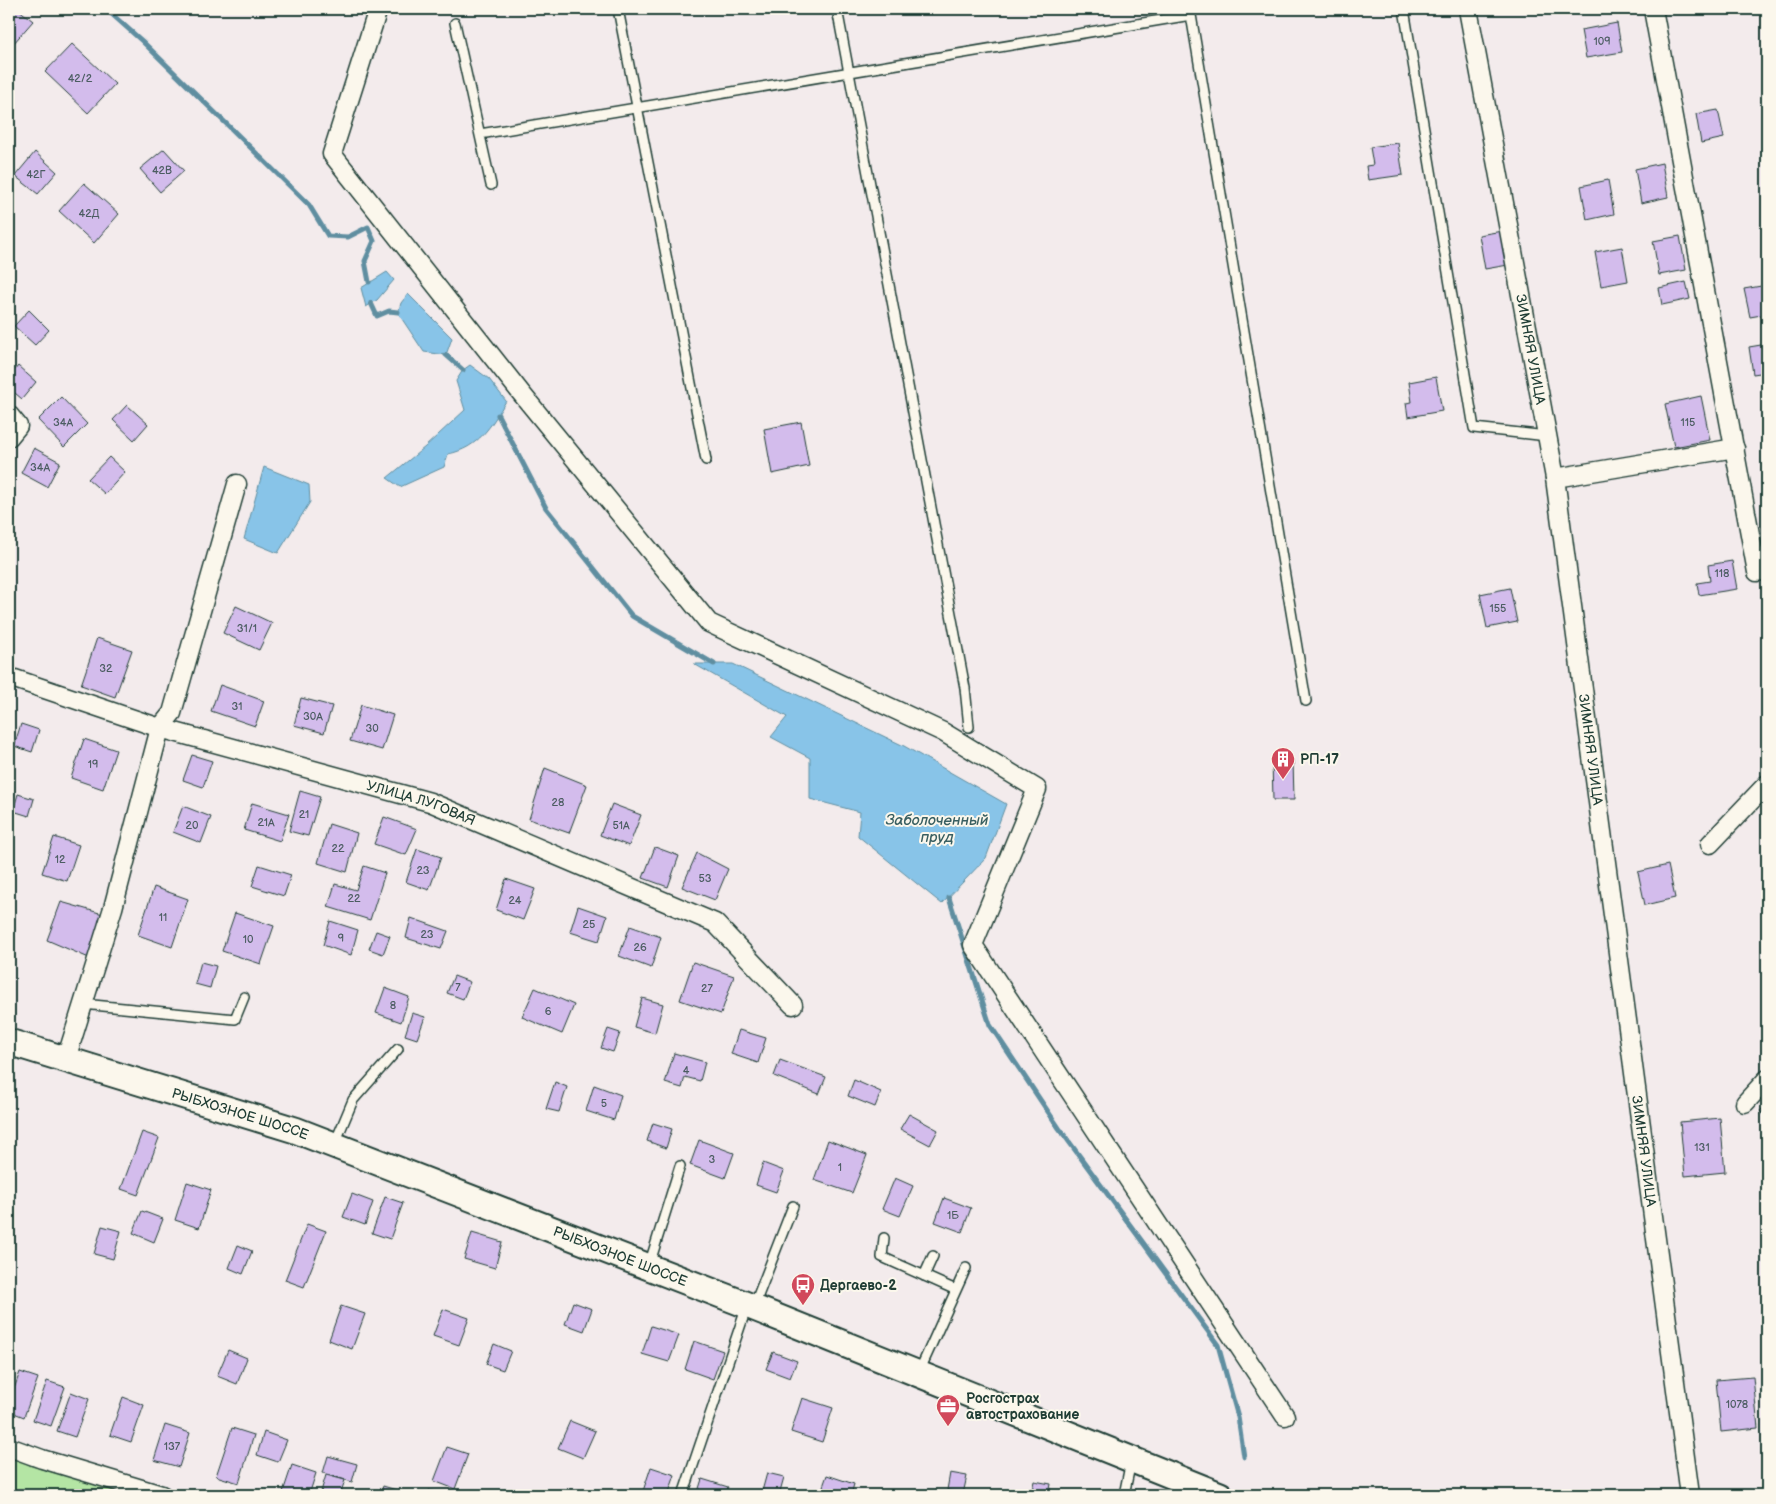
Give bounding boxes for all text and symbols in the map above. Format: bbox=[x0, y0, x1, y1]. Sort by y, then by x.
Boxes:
house number: 109 bbox=[1593, 35, 1611, 48]
house number: 42/2 bbox=[68, 72, 93, 85]
house number: 42В bbox=[152, 164, 172, 177]
house number: 42Г bbox=[26, 168, 46, 181]
house number: 42Д bbox=[79, 207, 100, 220]
street label: ЗИМНЯЯ УЛИЦА bbox=[1513, 293, 1550, 406]
house number: 34А bbox=[53, 416, 73, 429]
house number: 115 bbox=[1681, 416, 1695, 429]
house number: 34А bbox=[30, 461, 50, 474]
house number: 118 bbox=[1715, 567, 1729, 580]
house number: 155 bbox=[1490, 602, 1506, 615]
house number: 31/1 bbox=[237, 622, 257, 635]
house number: 32 bbox=[99, 662, 113, 675]
street label: ЗИМНЯЯ УЛИЦА bbox=[1575, 693, 1607, 807]
house number: 31 bbox=[231, 700, 243, 713]
house number: 30А bbox=[303, 710, 323, 723]
house number: 30 bbox=[365, 722, 379, 735]
building icon: РП-17 bbox=[1270, 746, 1296, 780]
place label: РП-17 bbox=[1300, 751, 1339, 768]
house number: 19 bbox=[88, 758, 98, 771]
street label: УЛИЦА ЛУГОВАЯ bbox=[365, 777, 478, 829]
house number: 28 bbox=[552, 796, 564, 809]
house number: 21 bbox=[299, 808, 309, 821]
water label: Заболоченный пруд bbox=[886, 811, 989, 847]
house number: 21А bbox=[257, 816, 275, 829]
house number: 20 bbox=[186, 819, 199, 832]
house number: 51А bbox=[612, 819, 630, 832]
house number: 22 bbox=[332, 842, 345, 855]
house number: 12 bbox=[55, 853, 66, 866]
house number: 23 bbox=[416, 864, 430, 877]
house number: 53 bbox=[698, 872, 712, 885]
house number: 22 bbox=[348, 892, 361, 905]
house number: 24 bbox=[508, 894, 522, 907]
house number: 11 bbox=[159, 911, 167, 924]
house number: 25 bbox=[583, 918, 595, 931]
house number: 23 bbox=[420, 928, 434, 941]
house number: 9 bbox=[338, 932, 344, 945]
house number: 10 bbox=[243, 933, 254, 946]
house number: 26 bbox=[633, 941, 647, 954]
house number: 7 bbox=[455, 981, 461, 994]
house number: 27 bbox=[701, 982, 714, 995]
house number: 8 bbox=[390, 999, 396, 1012]
house number: 6 bbox=[545, 1005, 552, 1018]
house number: 4 bbox=[683, 1064, 690, 1077]
street label: РЫБХОЗНОЕ ШОССЕ bbox=[170, 1084, 311, 1143]
street label: ЗИМНЯЯ УЛИЦА bbox=[1629, 1095, 1660, 1208]
house number: 5 bbox=[601, 1097, 607, 1110]
house number: 131 bbox=[1694, 1141, 1710, 1154]
house number: 3 bbox=[709, 1153, 716, 1166]
house number: 1 bbox=[838, 1161, 842, 1174]
house number: 1Б bbox=[947, 1209, 959, 1222]
street label: РЫБХОЗНОЕ ШОССЕ bbox=[551, 1222, 690, 1290]
bus stop icon: Дергаево-2 bbox=[790, 1272, 816, 1306]
place label: Дергаево-2 bbox=[820, 1277, 897, 1294]
place label: Росгострах автострахование bbox=[966, 1390, 1079, 1423]
office icon: Росгострах автострахование bbox=[935, 1393, 961, 1427]
house number: 1078 bbox=[1726, 1398, 1748, 1411]
house number: 137 bbox=[164, 1440, 181, 1453]

